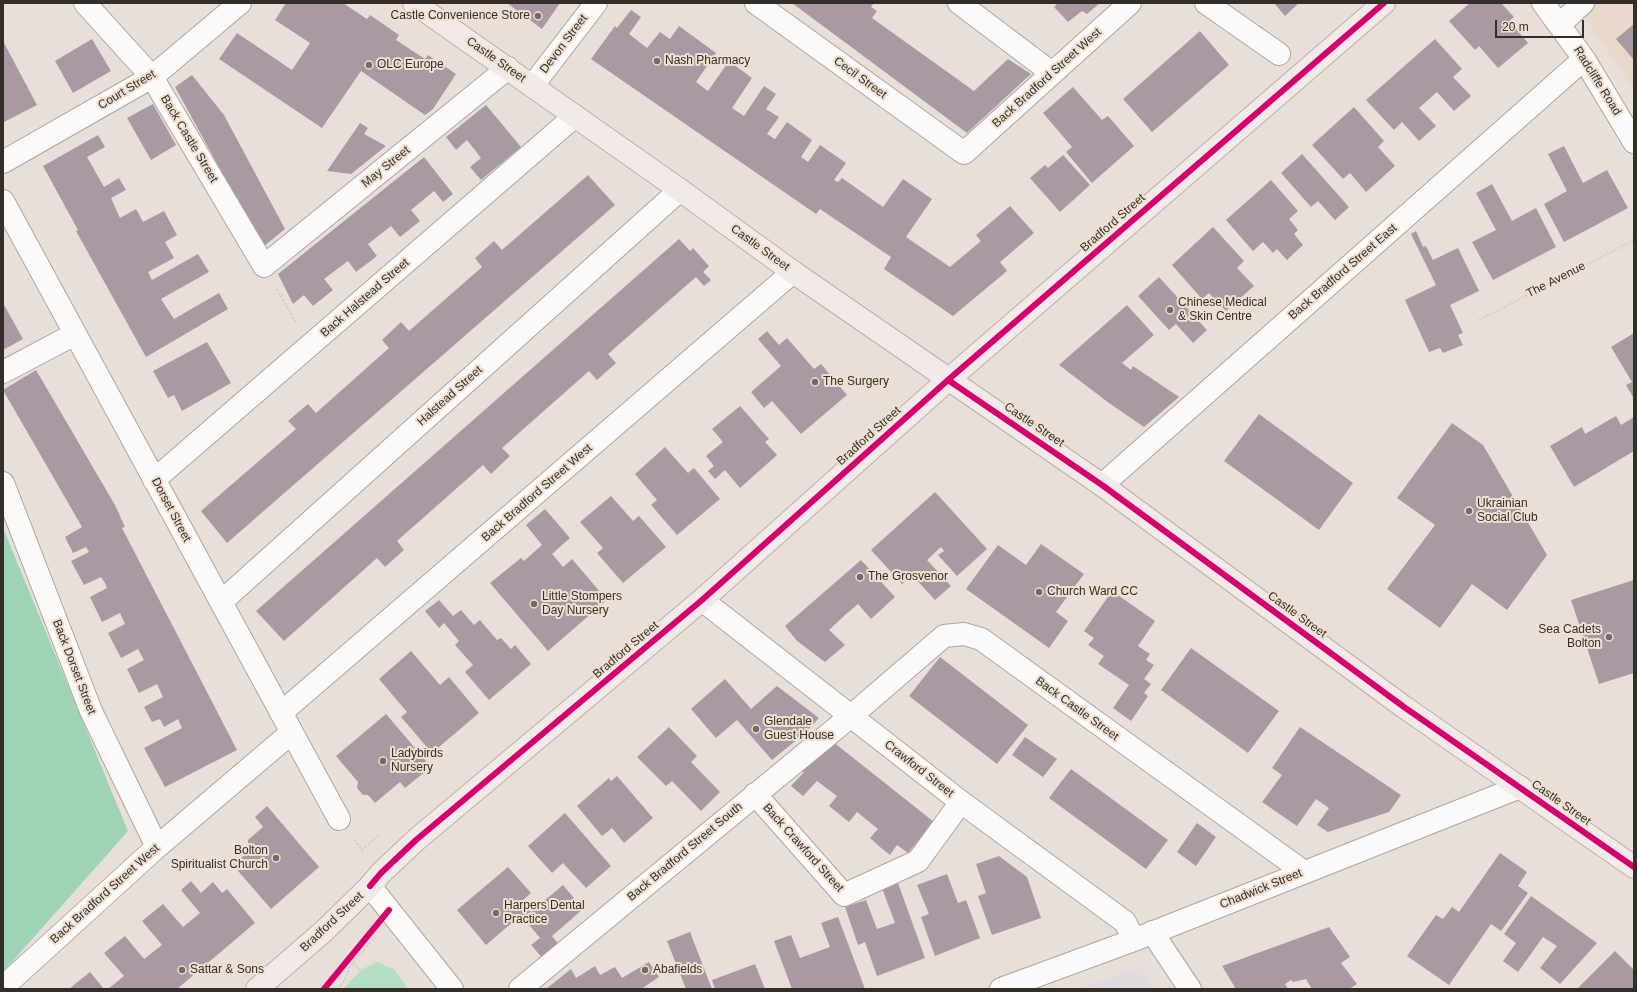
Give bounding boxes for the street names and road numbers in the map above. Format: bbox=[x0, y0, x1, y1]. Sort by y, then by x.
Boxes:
street label: Devon Street bbox=[537, 12, 591, 76]
street label: Back Bradford Street West bbox=[989, 25, 1105, 131]
street label: Castle Street bbox=[463, 34, 529, 86]
street label: Radcliffe Road bbox=[1570, 44, 1624, 118]
street label: Cecil Street bbox=[831, 54, 889, 102]
street label: Court Street bbox=[96, 67, 158, 113]
street label: Back Castle Street bbox=[157, 93, 221, 185]
street label: May Street bbox=[359, 143, 413, 191]
street label: Bradford Street bbox=[1078, 191, 1148, 255]
street label: Back Bradford Street East bbox=[1286, 221, 1400, 323]
street label: Castle Street bbox=[728, 222, 792, 274]
street label: Back Halstead Street bbox=[318, 256, 412, 340]
street label: The Avenue bbox=[1524, 259, 1588, 301]
street label: Halstead Street bbox=[414, 363, 486, 429]
street label: Castle Street bbox=[1001, 400, 1067, 450]
street label: Bradford Street bbox=[834, 403, 904, 469]
street label: Back Bradford Street West bbox=[479, 441, 595, 545]
street label: Dorset Street bbox=[148, 475, 194, 545]
street label: Castle Street bbox=[1265, 589, 1329, 641]
street label: Back Dorset Street bbox=[49, 617, 99, 717]
street label: Bradford Street bbox=[590, 618, 662, 682]
street label: Back Castle Street bbox=[1033, 674, 1121, 744]
street label: Crawford Street bbox=[881, 737, 957, 801]
street label: Castle Street bbox=[1528, 777, 1594, 829]
street label: Back Bradford Street South bbox=[624, 800, 746, 904]
street label: Back Crawford Street bbox=[759, 801, 847, 895]
street label: Back Bradford Street West bbox=[47, 841, 163, 947]
street label: Chadwick Street bbox=[1218, 866, 1304, 912]
street label: Bradford Street bbox=[297, 889, 367, 955]

